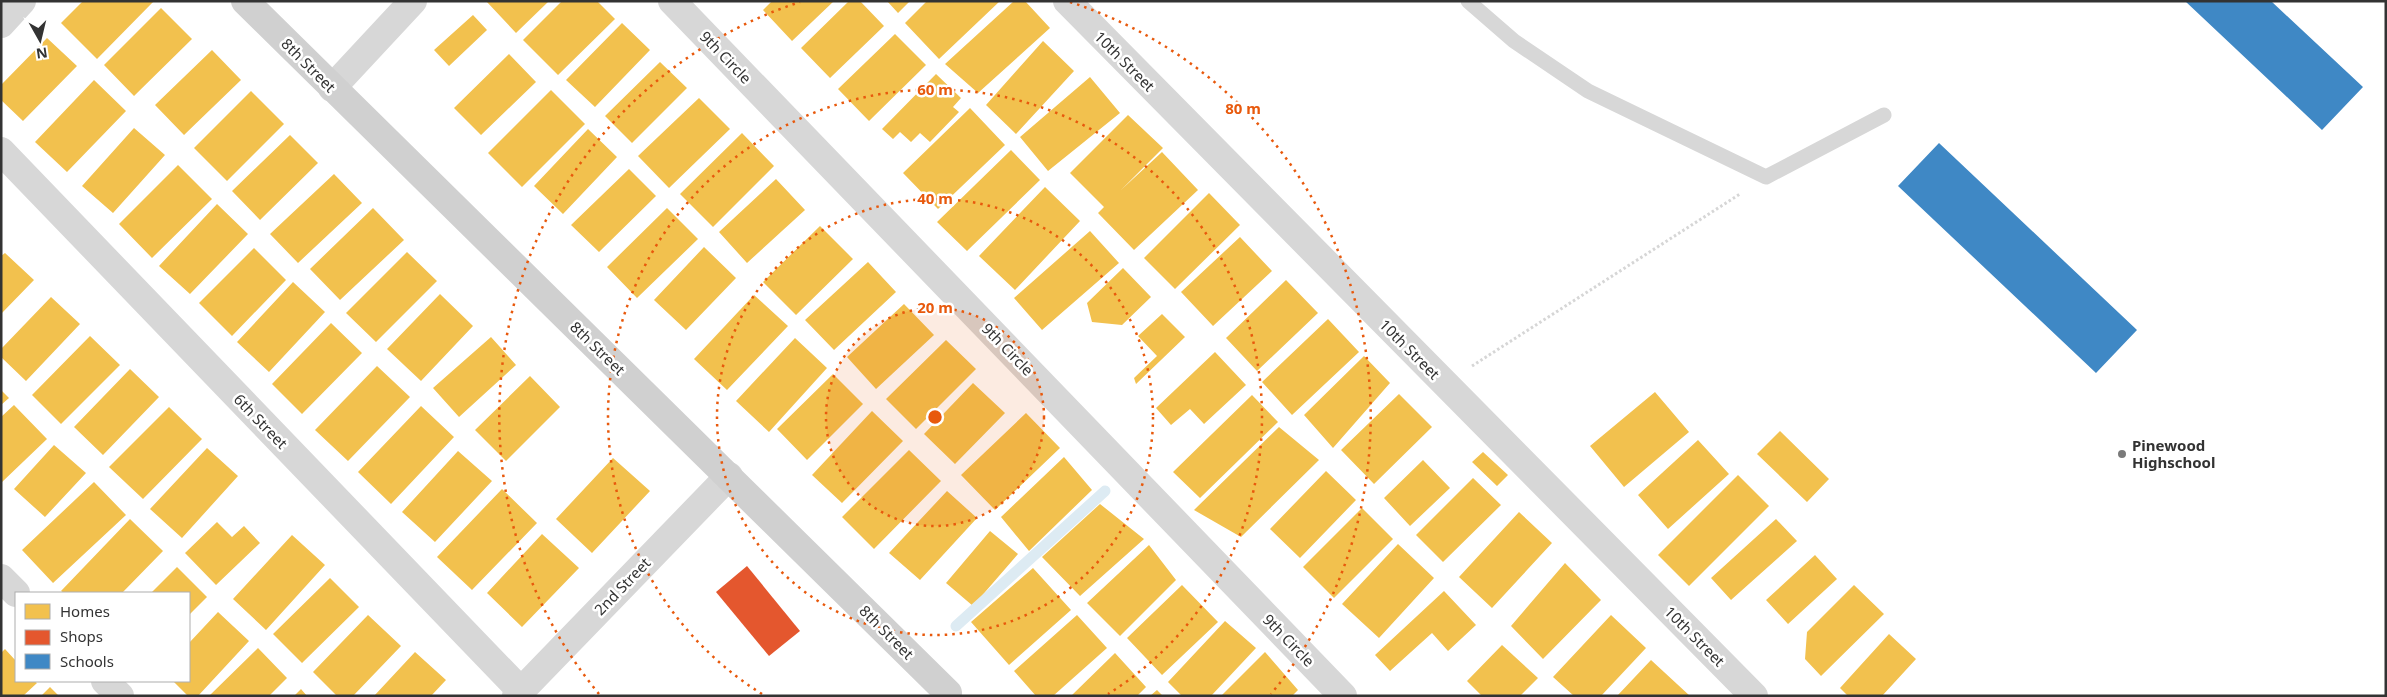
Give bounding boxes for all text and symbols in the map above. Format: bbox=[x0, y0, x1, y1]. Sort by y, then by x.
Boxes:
north arrow bbox=[15, 15, 65, 65]
street label: 9th Circle bbox=[696, 26, 756, 88]
street label: 10th Street bbox=[1090, 26, 1160, 96]
street label: 8th Street bbox=[278, 34, 341, 97]
text: N bbox=[35, 43, 49, 64]
text: 60 m bbox=[917, 79, 953, 99]
text: 80 m bbox=[1225, 98, 1261, 118]
text: 40 m bbox=[917, 188, 953, 208]
text: 20 m bbox=[917, 297, 953, 317]
street label: 10th Street bbox=[1375, 314, 1445, 384]
street label: 8th Street bbox=[566, 317, 630, 380]
street label: 9th Circle bbox=[978, 318, 1038, 380]
street label: 6th Street bbox=[230, 389, 293, 453]
centre of rings bbox=[926, 408, 944, 426]
place label: Pinewood Highschool bbox=[2132, 435, 2215, 472]
marker: Pinewood Highschool bbox=[2116, 448, 2128, 460]
street label: 2nd Street bbox=[590, 552, 655, 619]
legend bbox=[15, 592, 190, 682]
text: Homes bbox=[60, 601, 110, 621]
street label: 8th Street bbox=[856, 601, 919, 664]
street label: 10th Street bbox=[1660, 601, 1730, 671]
street label: 9th Circle bbox=[1259, 609, 1319, 671]
text: Shops bbox=[60, 626, 103, 646]
text: Schools bbox=[60, 651, 114, 671]

